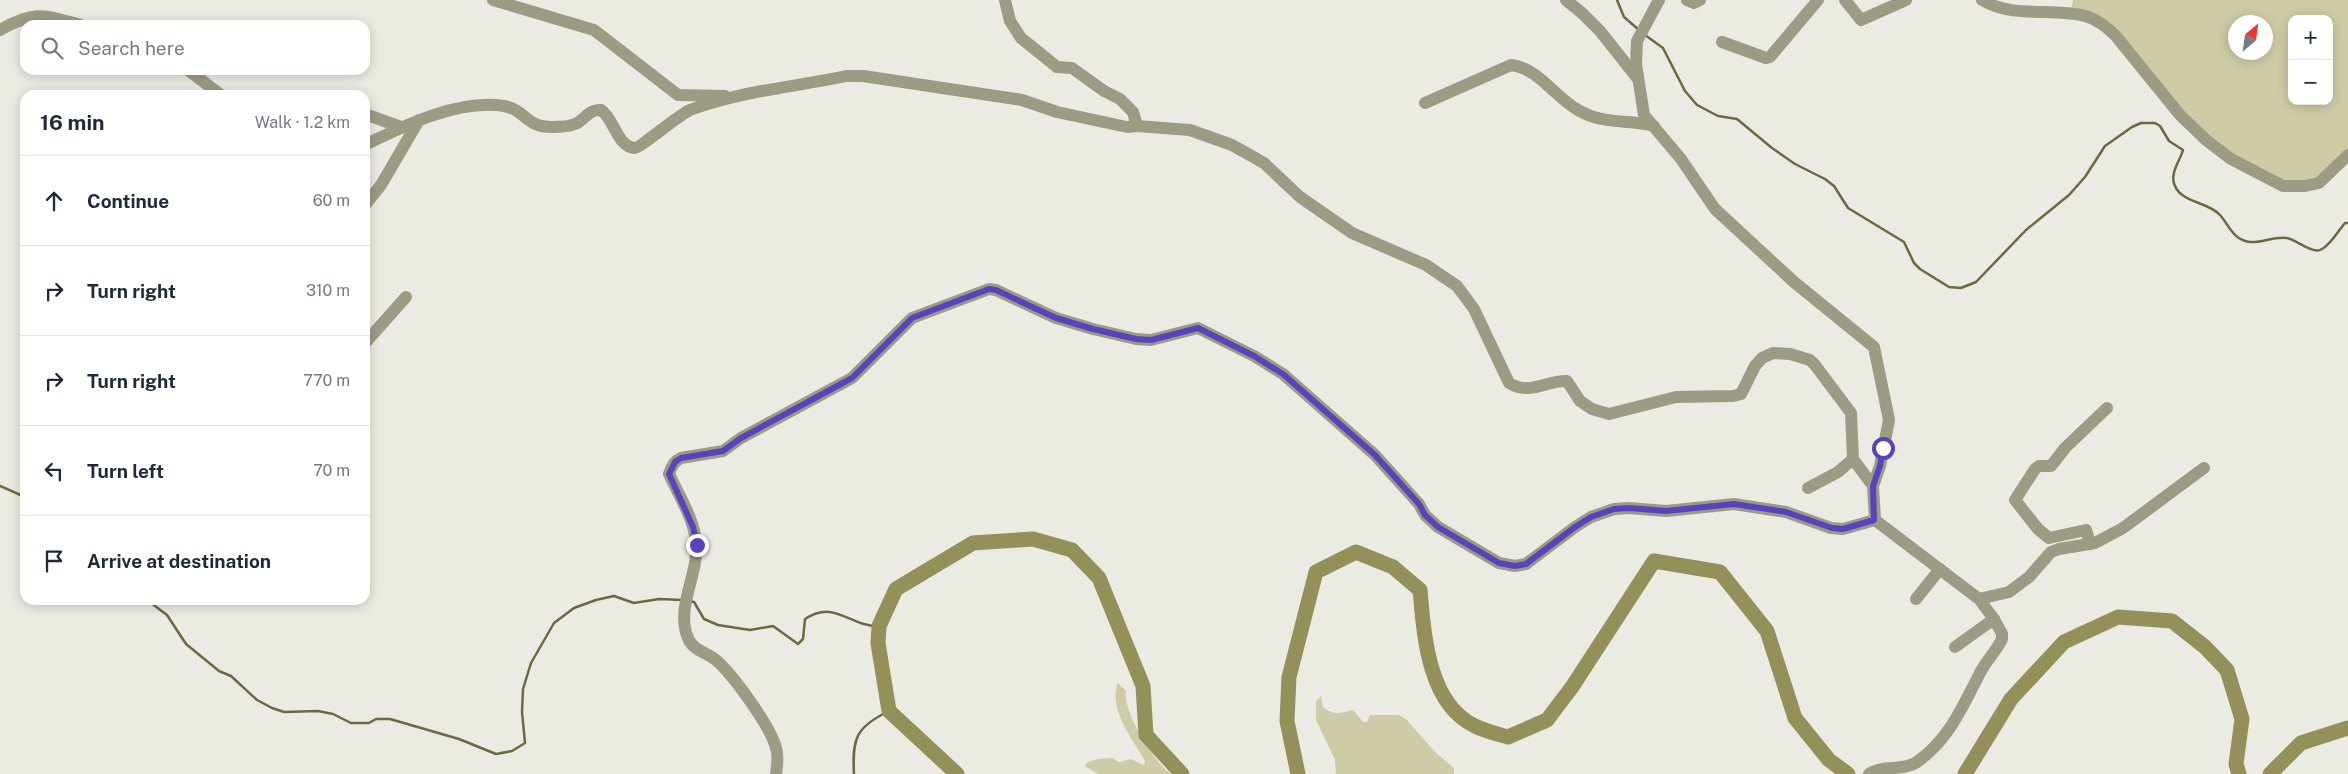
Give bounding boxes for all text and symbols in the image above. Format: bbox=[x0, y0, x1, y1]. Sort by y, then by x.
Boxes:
north arrow bbox=[2228, 15, 2273, 60]
map controls bbox=[2288, 15, 2333, 105]
button: + bbox=[2288, 15, 2333, 60]
search box bbox=[20, 20, 370, 75]
icon: search bbox=[38, 34, 66, 62]
text: Search here bbox=[78, 37, 185, 59]
button: − bbox=[2288, 60, 2333, 105]
text: 16 min bbox=[40, 110, 105, 135]
text: Walk · 1.2 km bbox=[255, 113, 350, 132]
icon: ahead bbox=[40, 187, 68, 215]
text: Continue bbox=[87, 190, 169, 212]
text: 60 m bbox=[313, 191, 350, 210]
icon: right bbox=[40, 277, 68, 305]
text: Turn right bbox=[87, 280, 176, 302]
text: 310 m bbox=[306, 281, 350, 300]
icon: right bbox=[40, 367, 68, 395]
text: Turn right bbox=[87, 370, 176, 392]
text: 770 m bbox=[303, 371, 350, 390]
route start bbox=[1872, 437, 1895, 460]
icon: left bbox=[40, 457, 68, 485]
text: Turn left bbox=[87, 460, 164, 482]
text: 70 m bbox=[313, 461, 350, 480]
route end bbox=[686, 534, 709, 557]
icon: arrive bbox=[40, 547, 68, 575]
text: Arrive at destination bbox=[87, 550, 271, 572]

